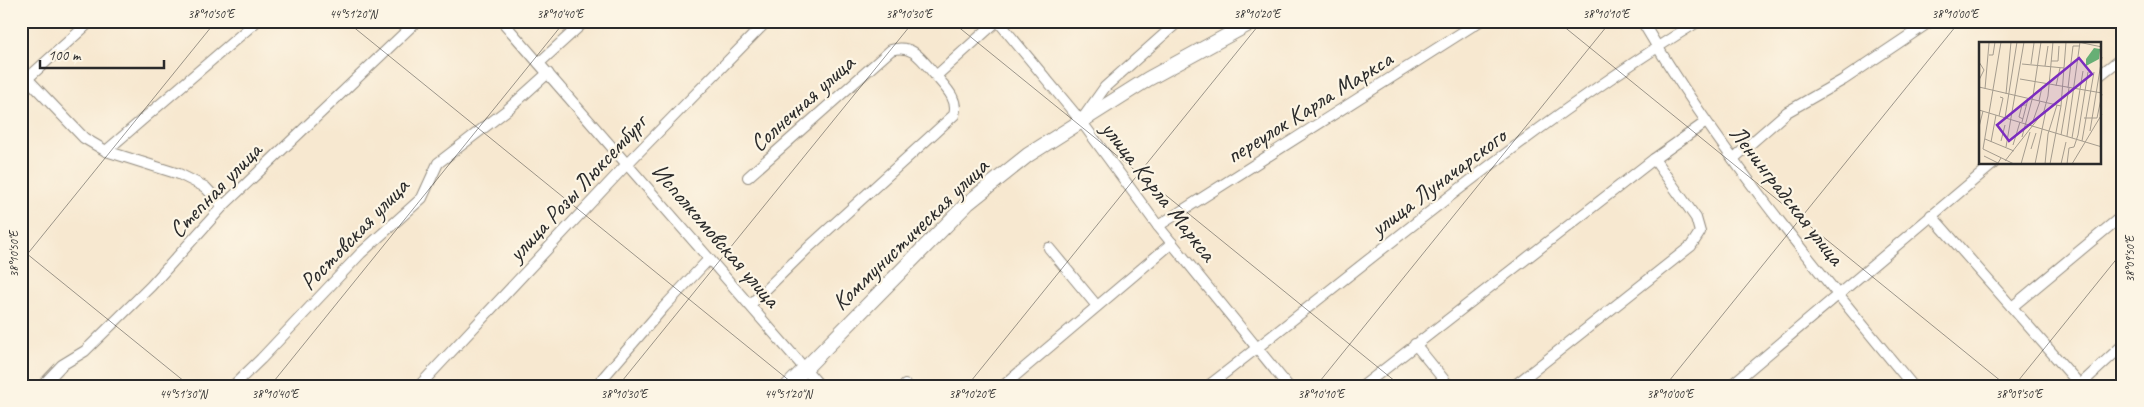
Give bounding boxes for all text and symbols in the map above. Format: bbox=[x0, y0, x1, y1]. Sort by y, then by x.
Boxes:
text: 38°10'50"E bbox=[188, 6, 236, 22]
text: 44°51'20"N bbox=[329, 6, 378, 22]
text: 38°10'40"E bbox=[537, 6, 585, 22]
text: 38°10'30"E bbox=[886, 6, 934, 22]
text: 38°10'20"E bbox=[1234, 6, 1282, 22]
text: 38°10'10"E bbox=[1583, 6, 1631, 22]
text: 38°10'00"E bbox=[1932, 6, 1980, 22]
scale bar bbox=[40, 38, 164, 70]
inset map bbox=[1979, 42, 2102, 165]
street label: переулок Карла Маркса bbox=[1220, 43, 1399, 170]
text: 100 m bbox=[48, 46, 82, 65]
street label: Солнечная улица bbox=[743, 47, 862, 158]
street label: улица Розы Люксембург bbox=[500, 106, 655, 269]
street label: улица Карла Маркса bbox=[1094, 113, 1224, 269]
street label: Ленинградская улица bbox=[1723, 119, 1852, 272]
street label: улица Луначарского bbox=[1362, 120, 1514, 244]
street label: Степная улица bbox=[162, 134, 269, 244]
street label: Коммунистическая улица bbox=[825, 150, 996, 317]
street label: Исполкомовская улица bbox=[645, 157, 788, 314]
street label: Ростовская улица bbox=[293, 170, 416, 296]
text: 38°10'50"E bbox=[6, 229, 22, 277]
text: 38°09'50"E bbox=[2122, 234, 2138, 282]
text: 44°51'30"N bbox=[159, 386, 208, 402]
text: 38°10'40"E bbox=[252, 386, 300, 402]
text: 38°10'30"E bbox=[601, 386, 649, 402]
text: 44°51'20"N bbox=[764, 386, 813, 402]
text: 38°10'20"E bbox=[949, 386, 997, 402]
text: 38°10'10"E bbox=[1298, 386, 1346, 402]
text: 38°10'00"E bbox=[1647, 386, 1695, 402]
text: 38°09'50"E bbox=[1996, 386, 2044, 402]

